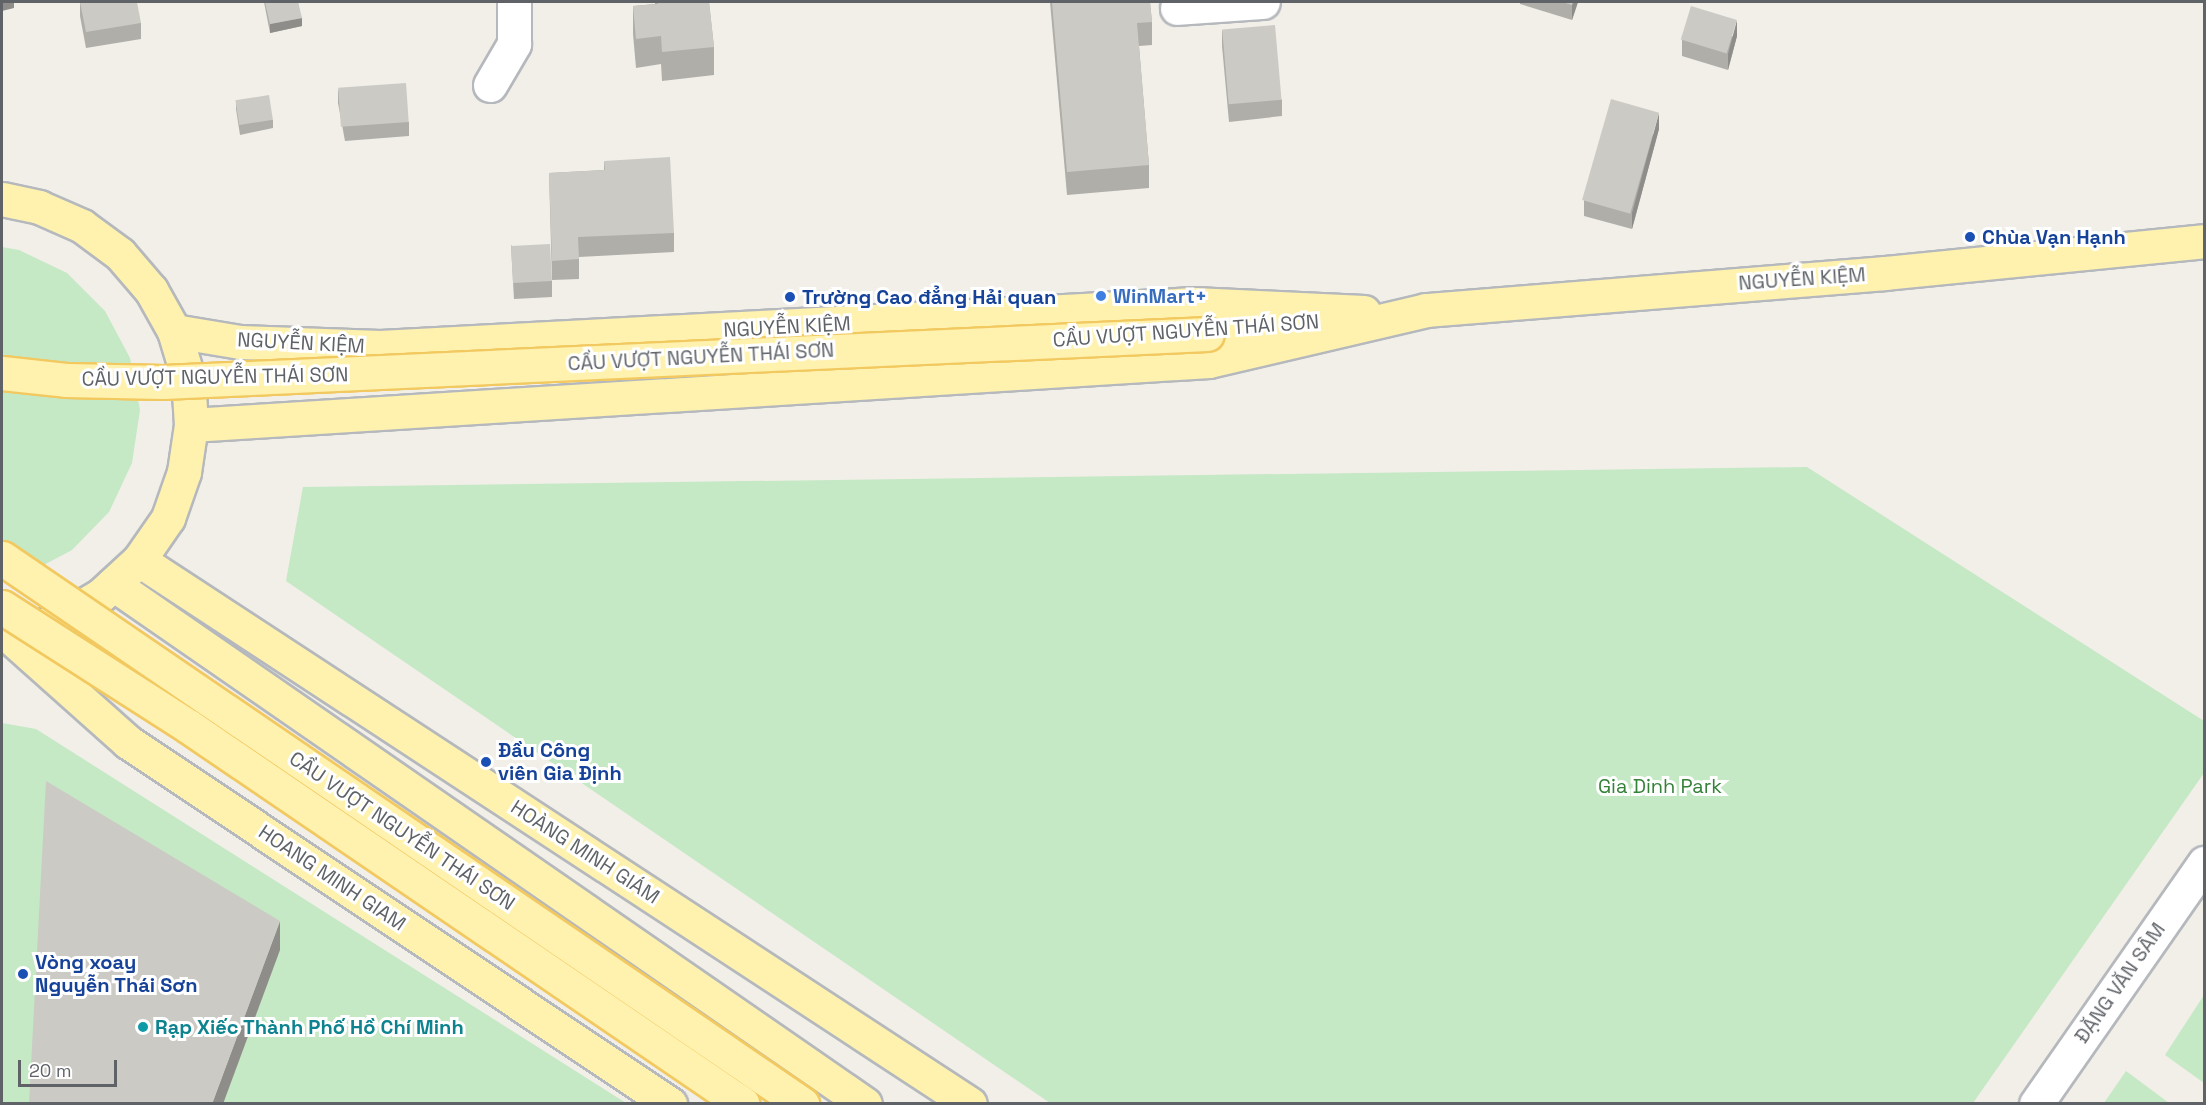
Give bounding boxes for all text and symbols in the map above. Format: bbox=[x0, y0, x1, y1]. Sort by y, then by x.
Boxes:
place label: Chùa Vạn Hạnh bbox=[1982, 225, 2126, 249]
marker: Chùa Vạn Hạnh bbox=[1963, 230, 1977, 244]
street label: NGUYỄN KIỆM bbox=[1738, 263, 1866, 295]
place label: WinMart+ bbox=[1113, 284, 1207, 308]
place label: Trường Cao đẳng Hải quan bbox=[802, 285, 1056, 309]
marker: WinMart+ bbox=[1094, 289, 1108, 303]
marker: Trường Cao đẳng Hải quan bbox=[783, 290, 797, 304]
street label: CẦU VƯỢT NGUYỄN THÁI SƠN bbox=[1051, 310, 1321, 352]
street label: NGUYỄN KIỆM bbox=[723, 312, 851, 342]
street label: NGUYỄN KIỆM bbox=[237, 328, 365, 358]
street label: CẦU VƯỢT NGUYỄN THÁI SƠN bbox=[566, 338, 836, 376]
street label: CẦU VƯỢT NGUYỄN THÁI SƠN bbox=[81, 363, 349, 391]
place label: Đầu Công viên Gia Định bbox=[498, 738, 622, 785]
street label: CẦU VƯỢT NGUYỄN THÁI SƠN bbox=[284, 746, 520, 916]
marker: Đầu Công viên Gia Định bbox=[479, 755, 493, 769]
park label: Gia Dinh Park bbox=[1598, 774, 1722, 798]
street label: HOÀNG MINH GIÁM bbox=[506, 795, 664, 909]
street label: HOANG MINH GIAM bbox=[254, 820, 410, 936]
street label: ĐẶNG VĂN SÂM bbox=[2070, 918, 2170, 1048]
place label: Vòng xoay Nguyễn Thái Sơn bbox=[35, 951, 198, 998]
marker: Vòng xoay Nguyễn Thái Sơn bbox=[16, 967, 30, 981]
place label: Rạp Xiếc Thành Phố Hồ Chí Minh bbox=[155, 1015, 464, 1039]
marker: Rạp Xiếc Thành Phố Hồ Chí Minh bbox=[136, 1020, 150, 1034]
scale bar bbox=[21, 1048, 120, 1086]
text: 20 m bbox=[29, 1059, 72, 1082]

